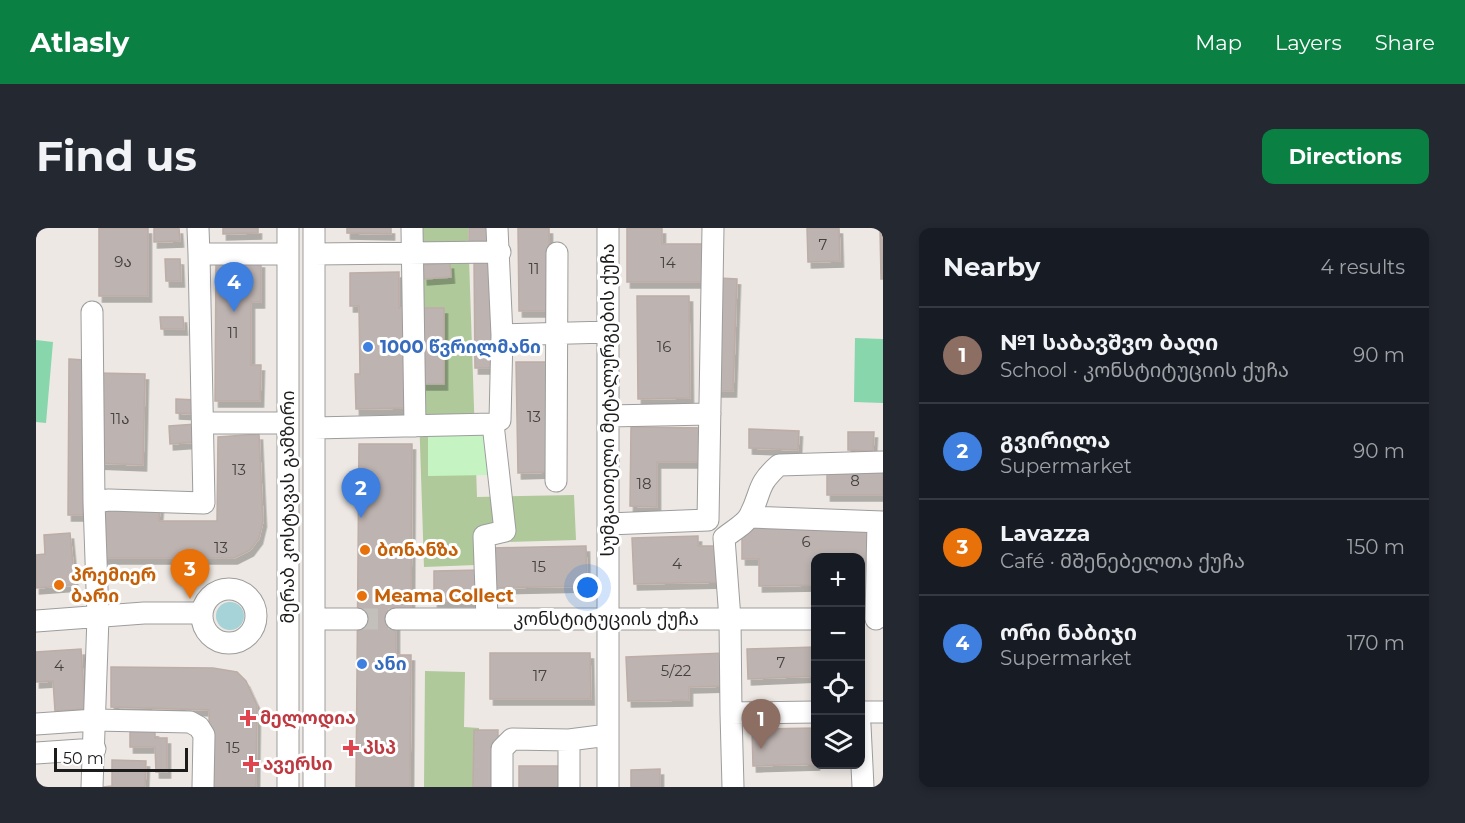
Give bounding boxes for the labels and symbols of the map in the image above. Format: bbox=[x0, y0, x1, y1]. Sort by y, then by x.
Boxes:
house number: 7 bbox=[819, 235, 828, 254]
street label: სუმგაითელი მეტალურგების ქუჩა bbox=[597, 243, 619, 557]
house number: 9ა bbox=[114, 252, 132, 271]
house number: 14 bbox=[660, 253, 676, 272]
house number: 11 bbox=[529, 259, 539, 278]
pin: 4 bbox=[214, 262, 254, 312]
house number: 11 bbox=[228, 323, 238, 342]
place label: 1000 წვრილმანი bbox=[380, 336, 541, 358]
house number: 16 bbox=[657, 337, 671, 356]
marker: 1000 წვრილმანი bbox=[361, 340, 375, 354]
street label: მერაბ კოსტავას გამზირი bbox=[277, 391, 299, 623]
house number: 13 bbox=[527, 407, 541, 426]
house number: 11ა bbox=[110, 409, 130, 428]
house number: 13 bbox=[232, 460, 246, 479]
pin: 2 bbox=[342, 468, 380, 518]
house number: 8 bbox=[850, 471, 860, 490]
house number: 18 bbox=[637, 474, 652, 493]
house number: 6 bbox=[801, 532, 811, 551]
house number: 13 bbox=[214, 538, 228, 557]
place label: ბონანზა bbox=[377, 539, 458, 561]
marker: ბონანზა bbox=[358, 543, 372, 557]
pin: 3 bbox=[170, 550, 210, 599]
house number: 4 bbox=[672, 554, 682, 573]
house number: 15 bbox=[532, 557, 546, 576]
place label: პრემიერ ბარი bbox=[71, 564, 156, 607]
your location bbox=[573, 573, 602, 602]
marker: პრემიერ ბარი bbox=[52, 578, 66, 592]
place label: Meama Collect bbox=[374, 585, 514, 607]
marker: Meama Collect bbox=[355, 589, 369, 603]
street label: კონსტიტუციის ქუჩა bbox=[513, 608, 699, 630]
place label: ანი bbox=[374, 653, 407, 675]
house number: 7 bbox=[777, 653, 786, 672]
house number: 4 bbox=[54, 656, 64, 675]
marker: ანი bbox=[355, 657, 369, 671]
house number: 5/22 bbox=[661, 661, 691, 680]
house number: 17 bbox=[533, 666, 547, 685]
pin: 1 bbox=[742, 700, 780, 749]
place label: მელოდია bbox=[260, 707, 356, 729]
marker: მელოდია bbox=[241, 711, 255, 725]
place label: პსპ bbox=[363, 737, 396, 759]
house number: 15 bbox=[226, 738, 240, 757]
marker: პსპ bbox=[344, 741, 358, 755]
scale bar bbox=[54, 745, 188, 772]
place label: ავერსი bbox=[263, 753, 333, 775]
marker: ავერსი bbox=[244, 757, 258, 771]

